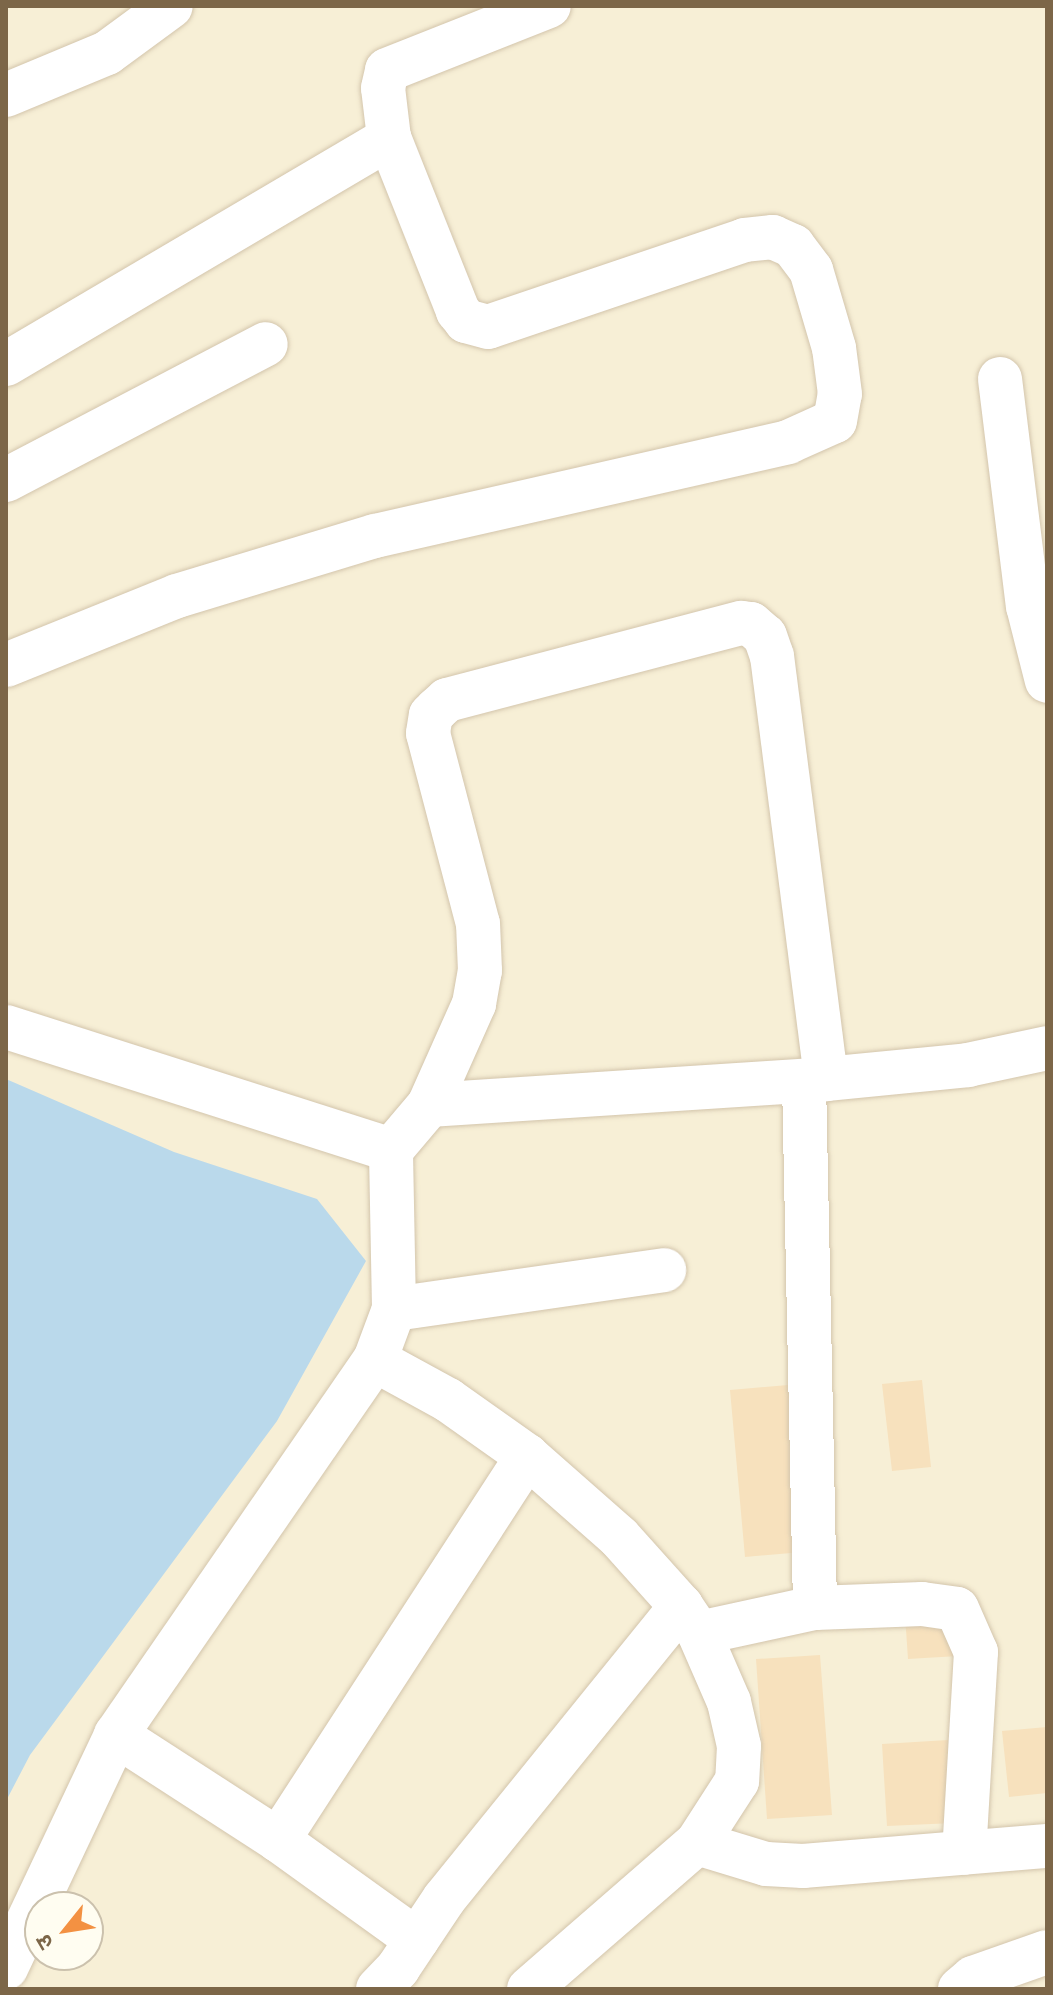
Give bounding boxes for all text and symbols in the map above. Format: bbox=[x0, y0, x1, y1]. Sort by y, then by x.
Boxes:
north arrow bbox=[24, 1891, 104, 1971]
text: उ bbox=[30, 1930, 59, 1954]

